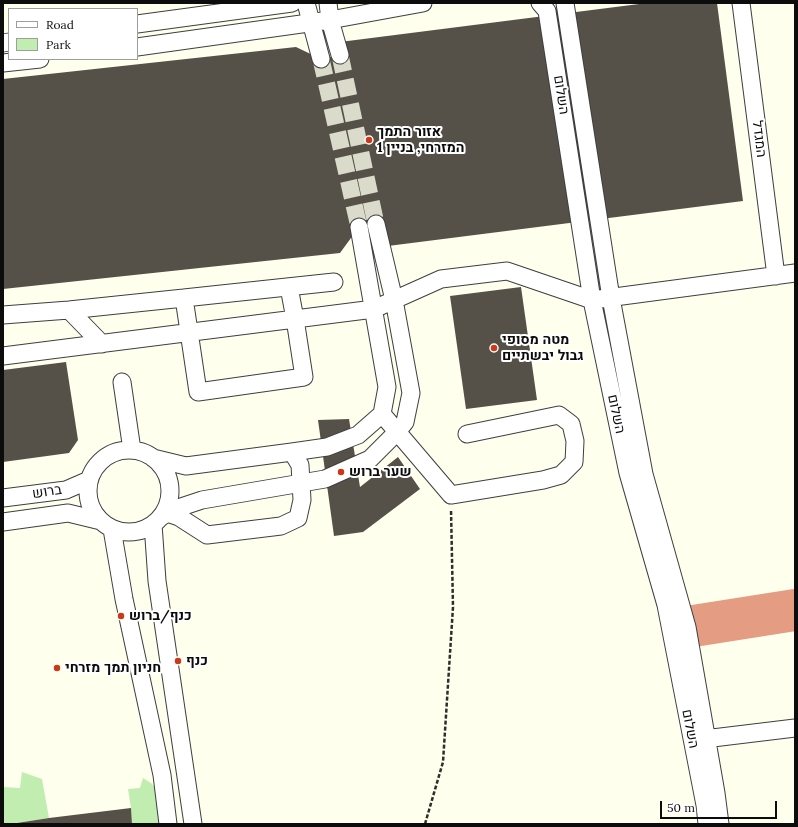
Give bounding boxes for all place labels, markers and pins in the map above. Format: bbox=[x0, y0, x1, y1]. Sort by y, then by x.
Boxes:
place label: אזור התמך המזרחי, בניין 1 bbox=[377, 124, 465, 156]
marker: אזור התמך המזרחי, בניין 1 bbox=[364, 135, 374, 145]
place label: מטה מסופי גבול יבשתיים bbox=[502, 332, 584, 364]
marker: מטה מסופי גבול יבשתיים bbox=[489, 343, 499, 353]
place label: שער ברוש bbox=[349, 464, 411, 480]
marker: שער ברוש bbox=[336, 467, 346, 477]
place label: כנף/ברוש bbox=[129, 608, 192, 624]
marker: כנף/ברוש bbox=[116, 611, 126, 621]
place label: כנף bbox=[186, 653, 208, 669]
marker: כנף bbox=[173, 656, 183, 666]
place label: חניון תמך מזרחי bbox=[65, 660, 161, 676]
marker: חניון תמך מזרחי bbox=[52, 663, 62, 673]

